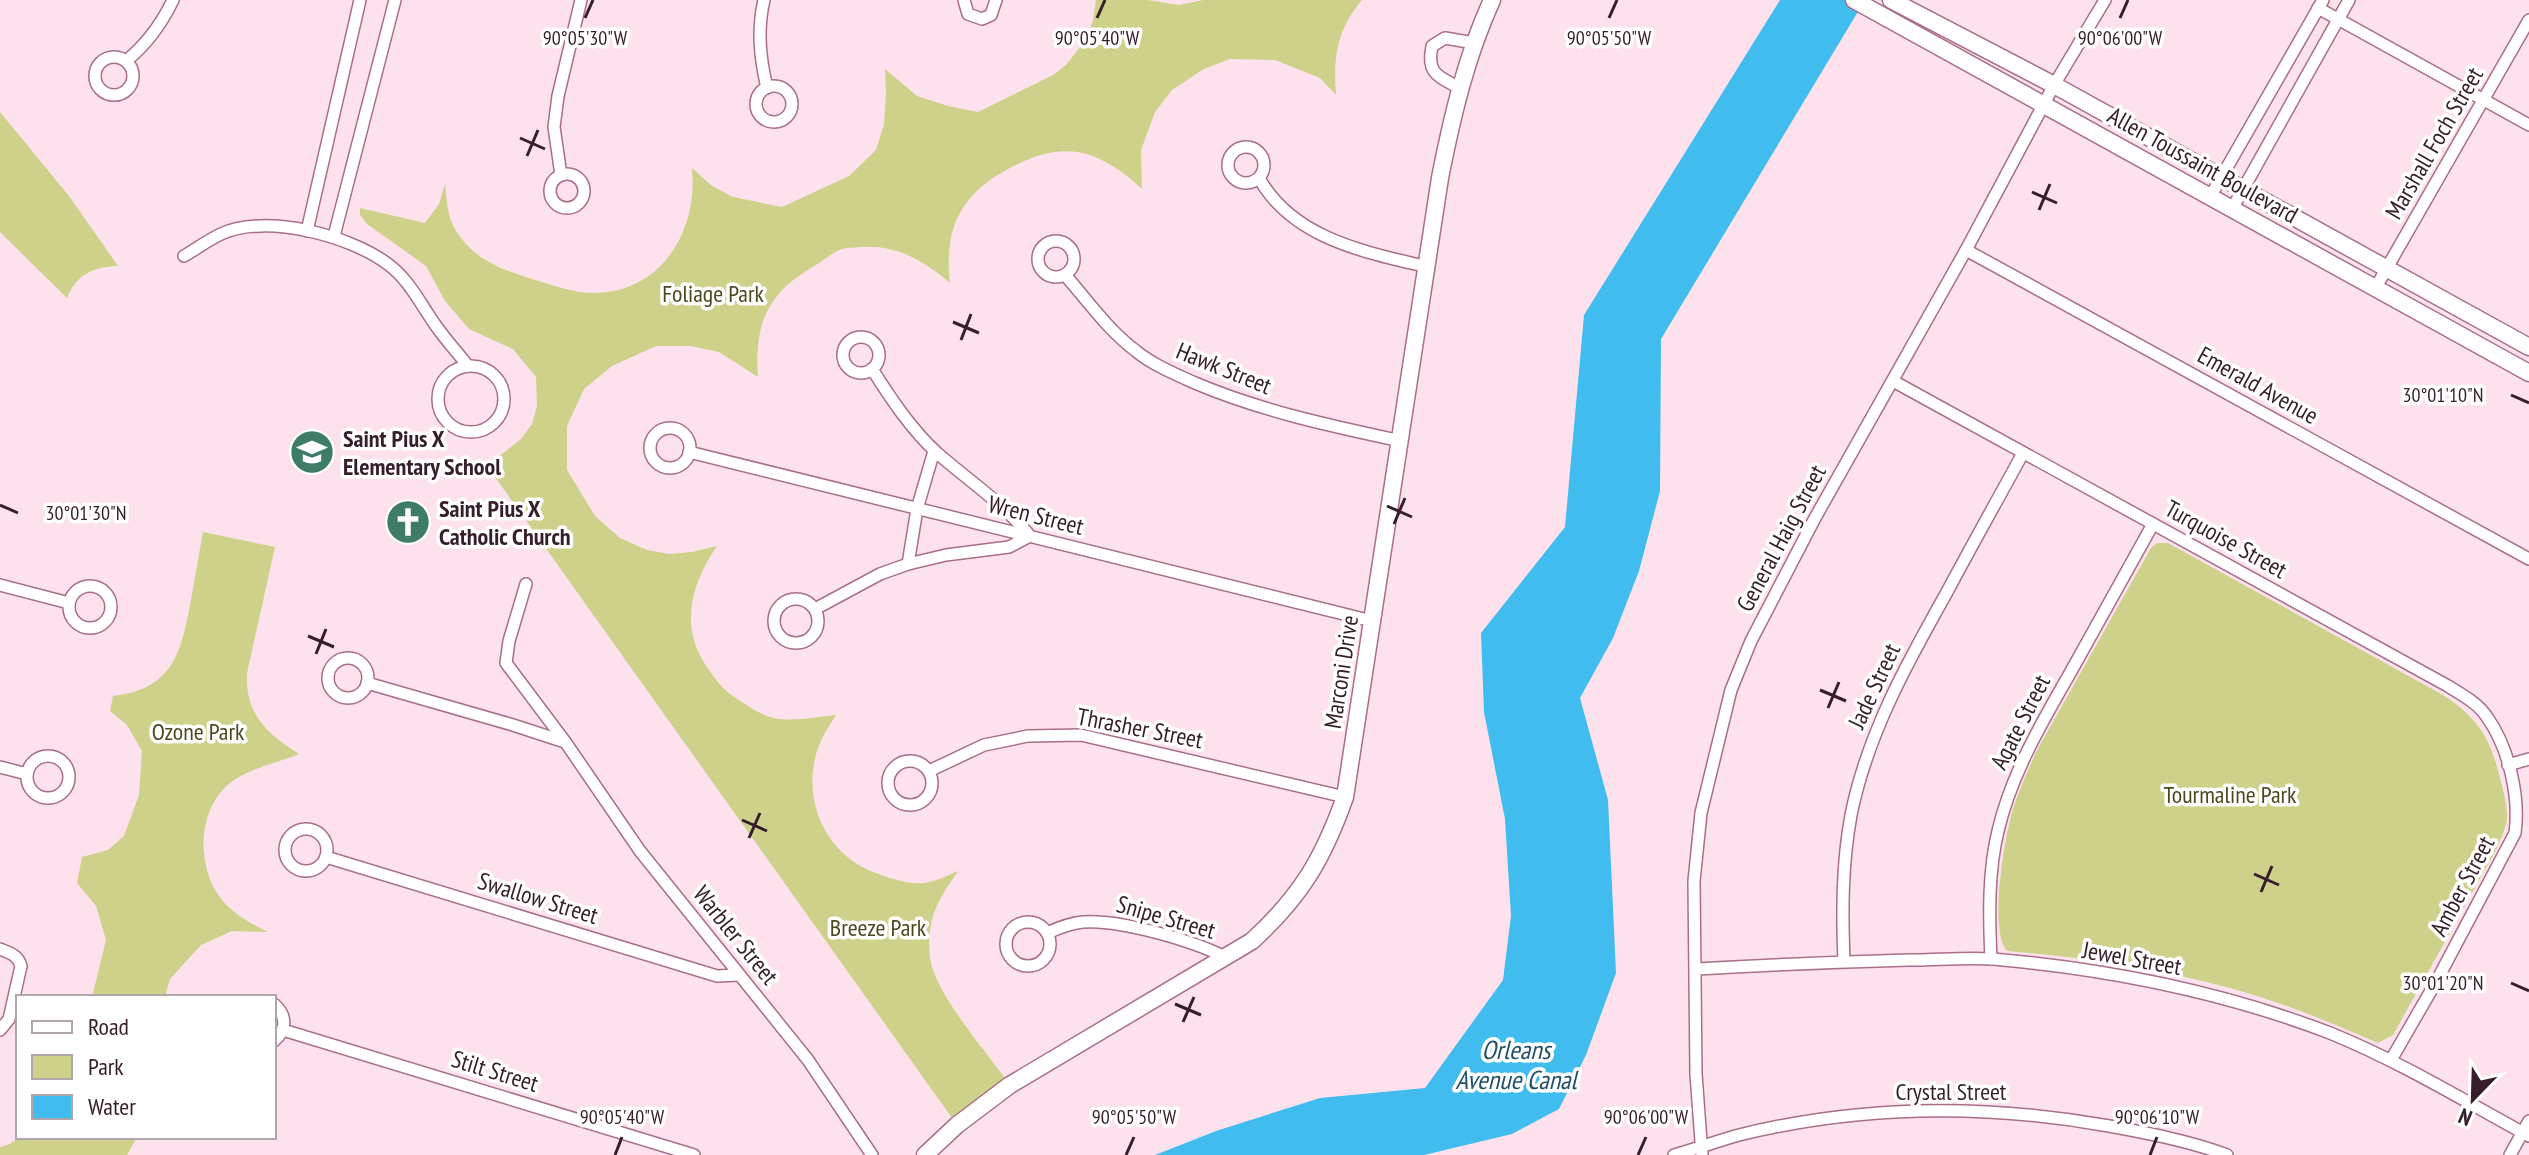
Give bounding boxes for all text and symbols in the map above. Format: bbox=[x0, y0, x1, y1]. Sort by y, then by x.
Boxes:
text: 90°05'30"W bbox=[543, 25, 628, 51]
text: 90°05'40"W bbox=[1055, 25, 1140, 51]
text: 90°05'50"W bbox=[1567, 25, 1652, 51]
text: 90°06'00"W bbox=[2078, 25, 2163, 51]
street label: Marshall Foch Street bbox=[2378, 61, 2490, 224]
street label: Allen Toussaint Boulevard bbox=[2102, 100, 2304, 230]
park label: Foliage Park bbox=[662, 278, 765, 309]
street label: Hawk Street bbox=[1172, 335, 1277, 401]
street label: Emerald Avenue bbox=[2192, 339, 2324, 431]
text: 30°01'10"N bbox=[2403, 382, 2483, 408]
place label: Saint Pius X Elementary School bbox=[343, 423, 501, 482]
school or university icon: Saint Pius X Elementary School bbox=[288, 428, 336, 476]
street label: General Haig Street bbox=[1729, 459, 1833, 617]
street label: Wren Street bbox=[985, 488, 1087, 542]
place label: Saint Pius X Catholic Church bbox=[439, 493, 571, 552]
street label: Turquoise Street bbox=[2160, 493, 2293, 585]
church icon: Saint Pius X Catholic Church bbox=[384, 498, 432, 546]
text: 30°01'30"N bbox=[46, 500, 126, 526]
street label: Marconi Drive bbox=[1317, 613, 1365, 731]
street label: Jade Street bbox=[1840, 638, 1907, 734]
street label: Agate Street bbox=[1983, 669, 2057, 775]
street label: Thrasher Street bbox=[1075, 701, 1206, 755]
park label: Ozone Park bbox=[152, 716, 245, 747]
park label: Tourmaline Park bbox=[2164, 779, 2297, 810]
street label: Amber Street bbox=[2423, 830, 2501, 941]
street label: Swallow Street bbox=[474, 865, 602, 931]
street label: Warbler Street bbox=[687, 879, 786, 991]
street label: Snipe Street bbox=[1113, 888, 1219, 946]
park label: Breeze Park bbox=[830, 912, 927, 943]
street label: Jewel Street bbox=[2079, 934, 2184, 982]
text: 30°01'20"N bbox=[2403, 970, 2483, 996]
legend bbox=[16, 995, 276, 1139]
text: Road bbox=[88, 1011, 129, 1042]
water label: Orleans Avenue Canal bbox=[1455, 1033, 1579, 1096]
street label: Stilt Street bbox=[448, 1043, 542, 1099]
text: Park bbox=[88, 1051, 124, 1082]
north arrow bbox=[2433, 1059, 2513, 1139]
street label: Crystal Street bbox=[1896, 1076, 2007, 1107]
text: Water bbox=[88, 1091, 136, 1122]
text: N bbox=[2454, 1102, 2476, 1133]
text: 90°05'40"W bbox=[580, 1104, 665, 1130]
text: 90°05'50"W bbox=[1092, 1104, 1177, 1130]
text: 90°06'00"W bbox=[1604, 1104, 1689, 1130]
text: 90°06'10"W bbox=[2115, 1104, 2200, 1130]

